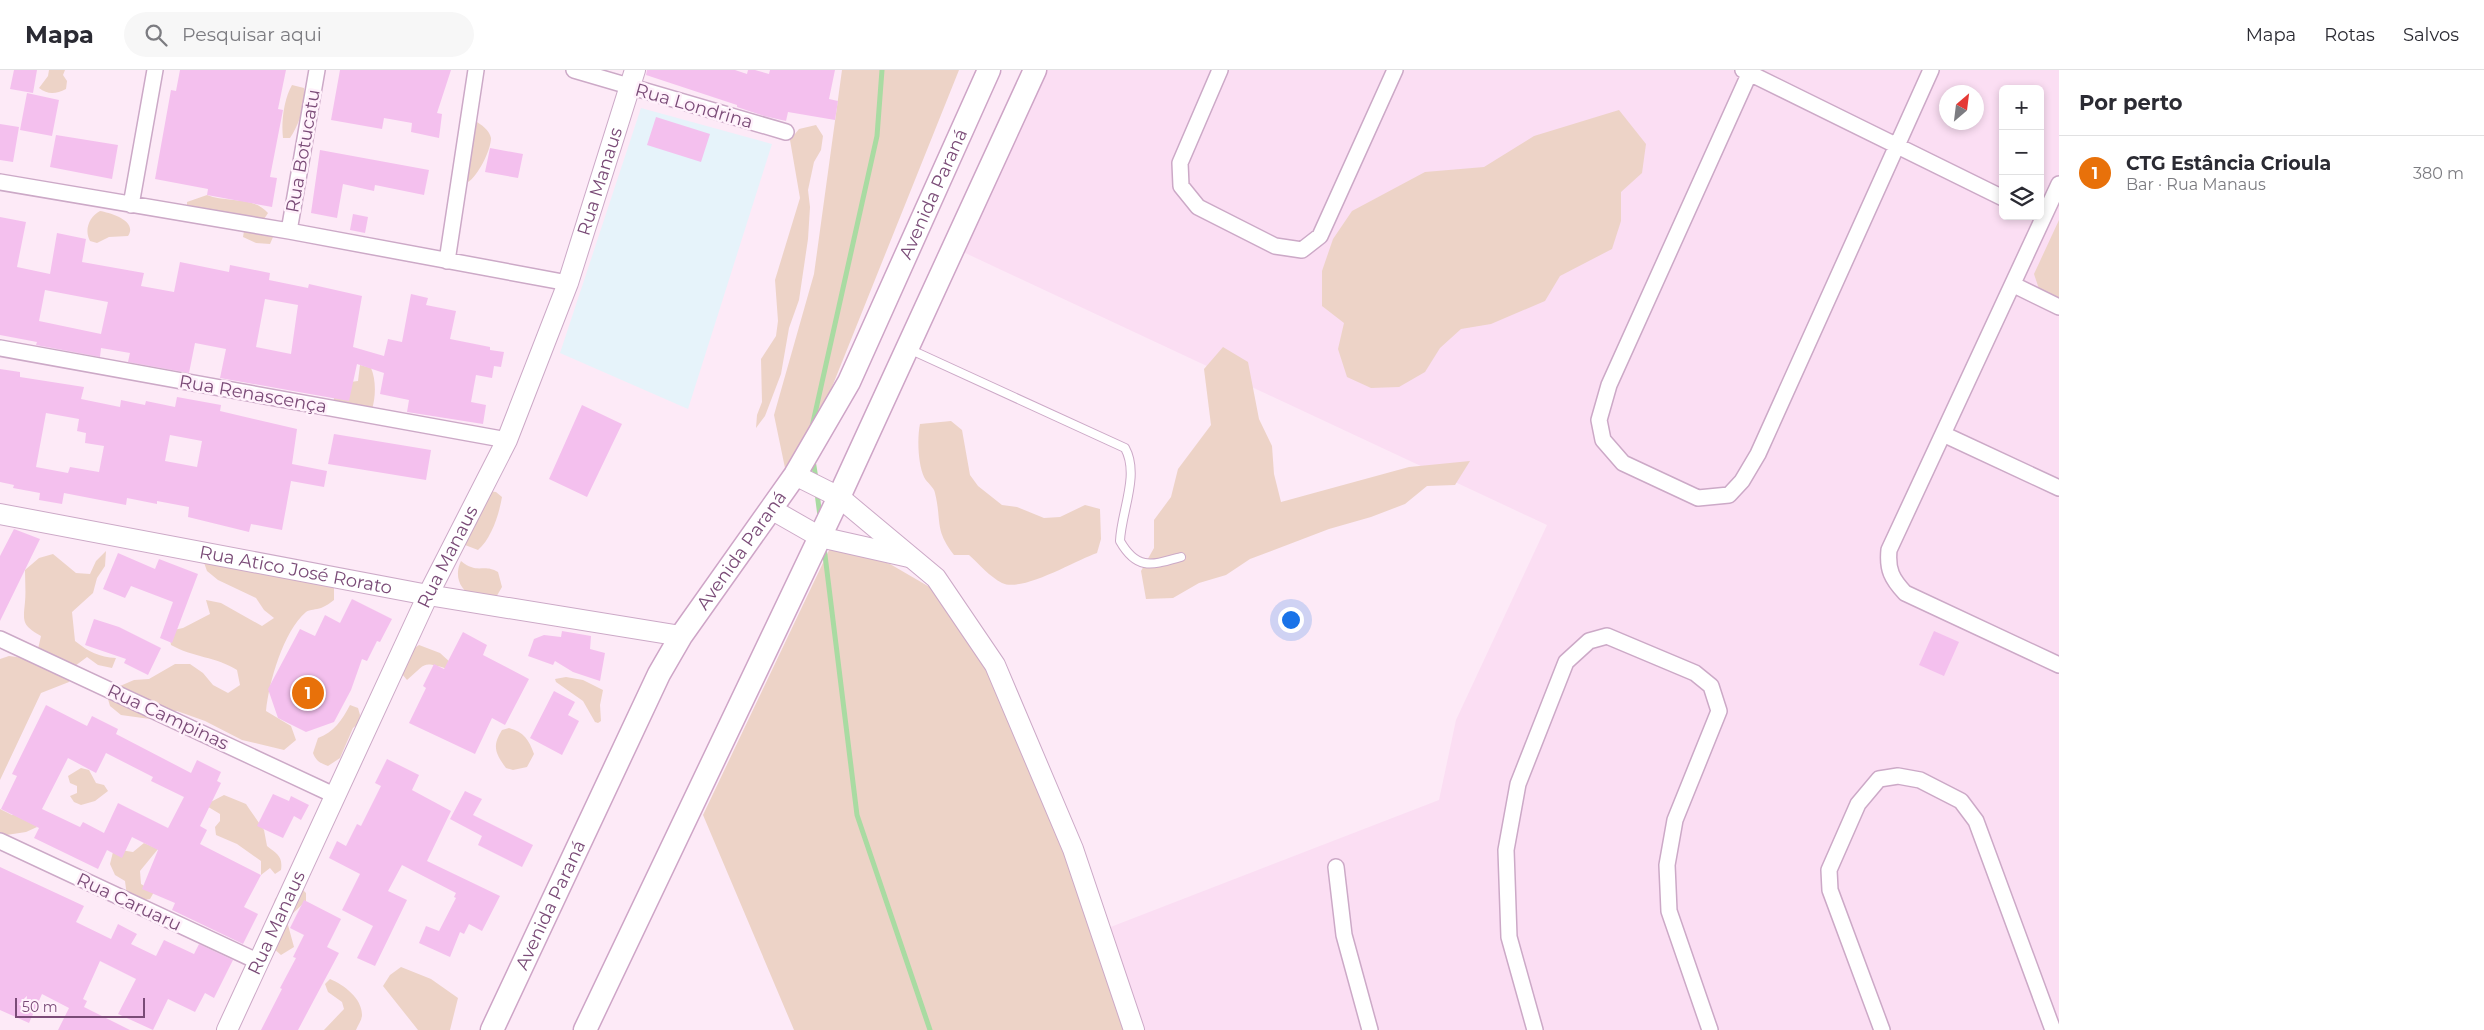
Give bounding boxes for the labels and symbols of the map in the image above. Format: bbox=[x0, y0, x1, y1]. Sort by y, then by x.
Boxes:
street label: Rua Londrina bbox=[633, 79, 755, 133]
north arrow bbox=[1939, 85, 1984, 130]
street label: Rua Botucatu bbox=[281, 88, 325, 214]
street label: Rua Manaus bbox=[573, 125, 627, 238]
street label: Avenida Paraná bbox=[895, 125, 972, 263]
street label: Rua Renascença bbox=[177, 370, 329, 418]
street label: Avenida Paraná bbox=[692, 487, 791, 614]
street label: Rua Manaus bbox=[412, 502, 483, 612]
street label: Rua Atico José Rorato bbox=[197, 541, 394, 599]
your location bbox=[1278, 607, 1304, 633]
pin: 1 bbox=[292, 674, 324, 712]
street label: Rua Campinas bbox=[104, 679, 232, 755]
street label: Avenida Paraná bbox=[511, 837, 590, 973]
street label: Rua Manaus bbox=[243, 867, 310, 978]
street label: Rua Caruaru bbox=[73, 868, 185, 936]
scale bar bbox=[15, 995, 145, 1018]

